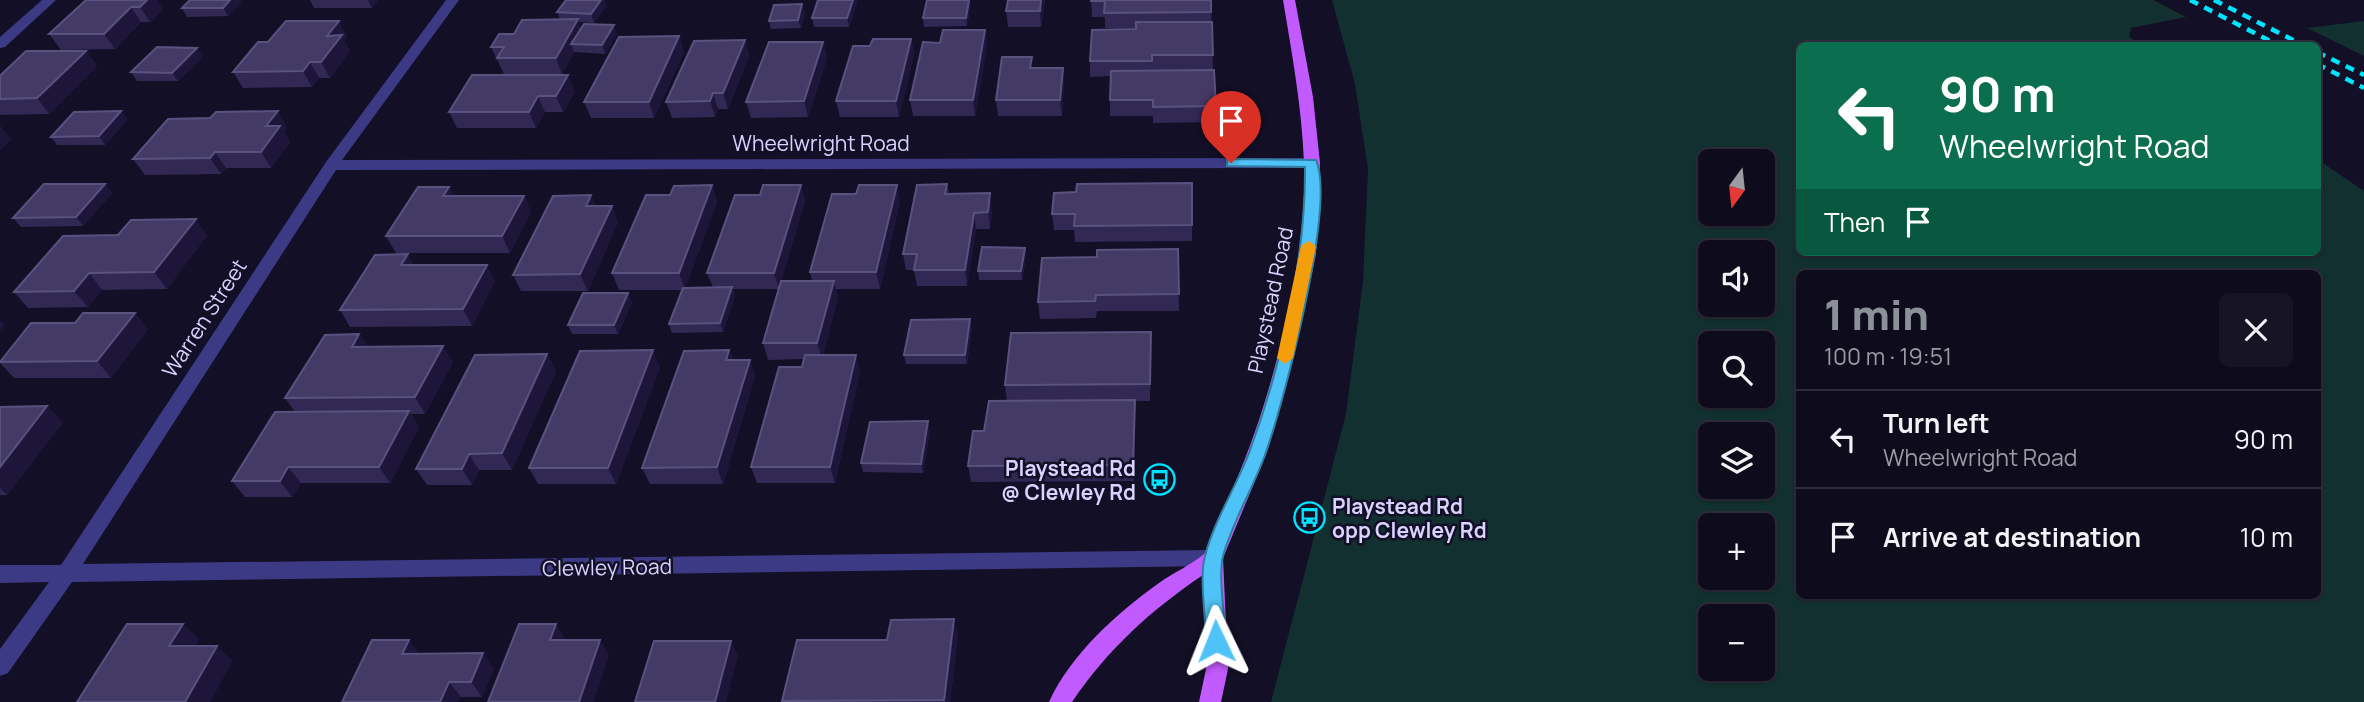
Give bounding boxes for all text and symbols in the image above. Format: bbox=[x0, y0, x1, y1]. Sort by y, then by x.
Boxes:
text: 90 m bbox=[1939, 60, 2056, 127]
icon: left bbox=[1824, 70, 1915, 161]
pin bbox=[1201, 91, 1261, 163]
icon: arrive bbox=[1212, 102, 1250, 140]
text: Wheelwright Road bbox=[1939, 124, 2209, 168]
street label: Wheelwright Road bbox=[732, 129, 910, 157]
north arrow bbox=[1698, 149, 1774, 226]
map controls bbox=[1698, 149, 1775, 681]
icon: arrive bbox=[1899, 203, 1937, 241]
text: Then bbox=[1824, 204, 1885, 240]
street label: Playstead Road bbox=[1241, 224, 1299, 376]
button: sound bbox=[1698, 240, 1775, 317]
street label: Warren Street bbox=[155, 254, 253, 382]
text: 1 min bbox=[1824, 285, 1929, 343]
button: close bbox=[2219, 293, 2293, 367]
button: search bbox=[1698, 331, 1775, 408]
text: 100 m · 19:51 bbox=[1824, 340, 1952, 372]
text: Turn left bbox=[1883, 405, 1990, 441]
icon: left bbox=[1824, 420, 1862, 458]
text: 90 m bbox=[2234, 421, 2293, 457]
button: layers bbox=[1698, 422, 1775, 499]
text: Wheelwright Road bbox=[1883, 441, 2077, 473]
place label: Playstead Rd @ Clewley Rd bbox=[1001, 454, 1136, 506]
bus stop icon: Playstead Rd @ Clewley Rd bbox=[1142, 463, 1176, 497]
place label: Playstead Rd opp Clewley Rd bbox=[1332, 492, 1487, 544]
bus stop icon: Playstead Rd opp Clewley Rd bbox=[1292, 501, 1326, 535]
button: + bbox=[1698, 513, 1775, 590]
icon: arrive bbox=[1824, 518, 1862, 556]
text: Arrive at destination bbox=[1883, 519, 2141, 555]
text: 10 m bbox=[2240, 519, 2293, 555]
street label: Clewley Road bbox=[542, 552, 672, 582]
position arrow bbox=[1179, 604, 1253, 678]
button: − bbox=[1698, 604, 1775, 681]

